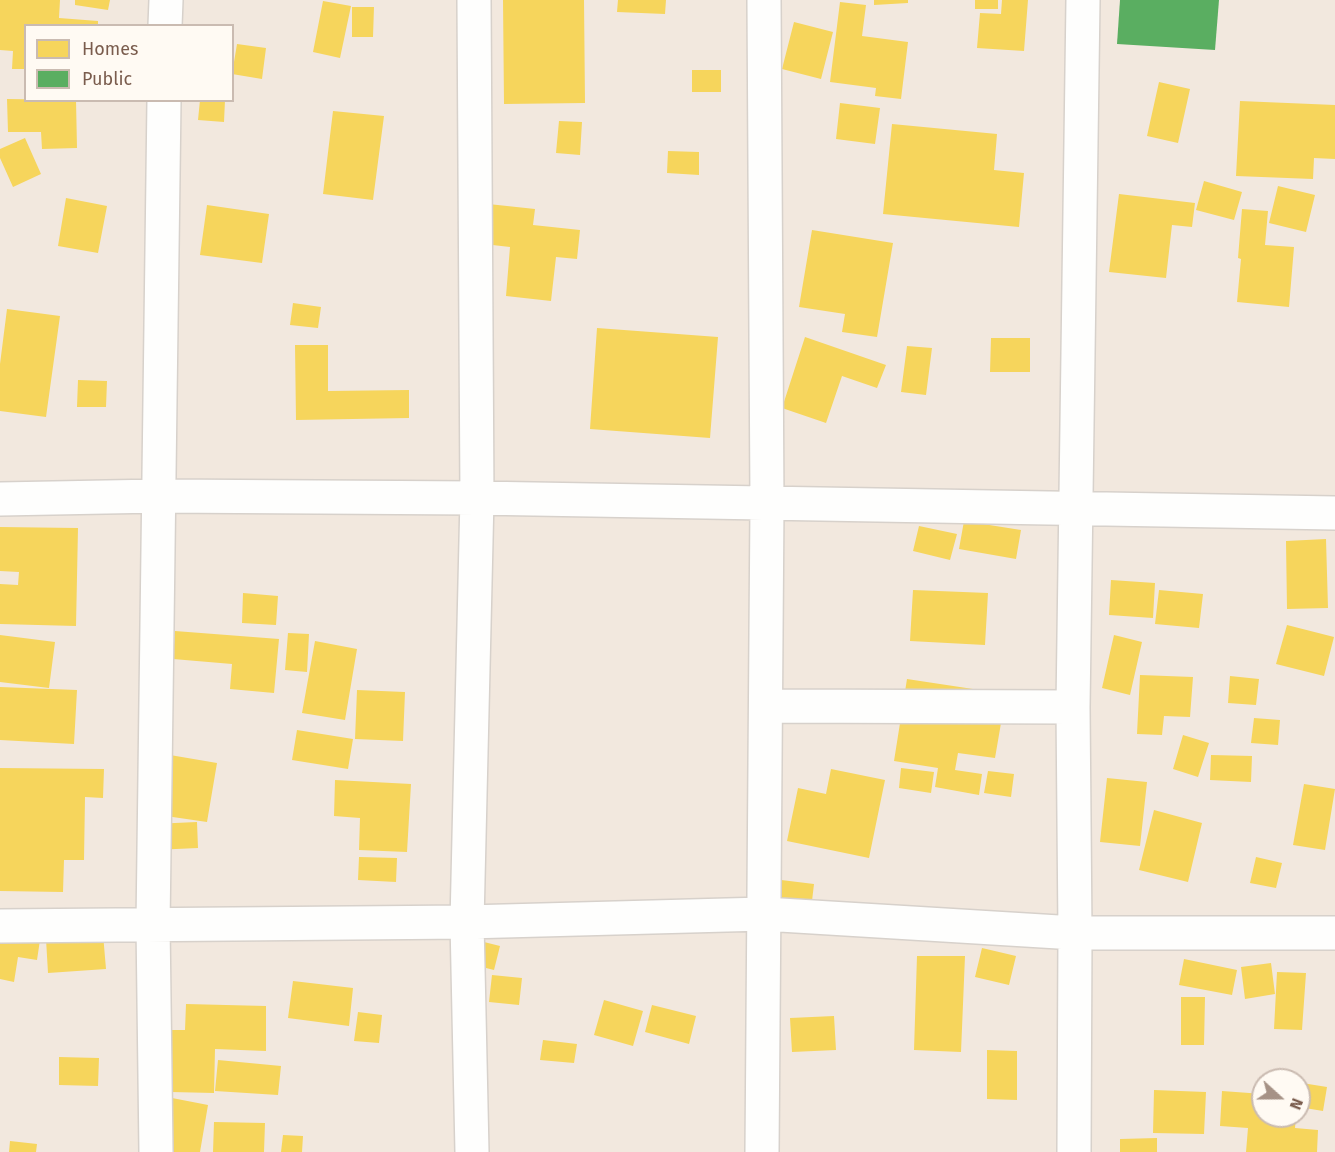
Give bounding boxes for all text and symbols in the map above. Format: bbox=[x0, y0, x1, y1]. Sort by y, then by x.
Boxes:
legend bbox=[24, 24, 234, 102]
text: Homes bbox=[82, 38, 138, 60]
text: Public bbox=[82, 68, 132, 90]
north arrow bbox=[1251, 1068, 1311, 1128]
text: N bbox=[1286, 1096, 1307, 1112]

